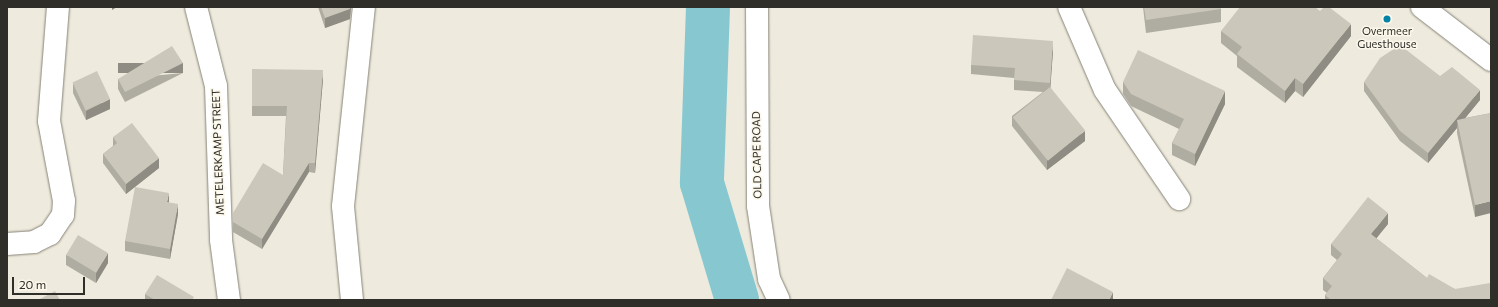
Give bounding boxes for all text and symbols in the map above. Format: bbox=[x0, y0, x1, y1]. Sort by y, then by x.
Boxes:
marker: Overmeer Guesthouse bbox=[1382, 14, 1392, 24]
place label: Overmeer Guesthouse bbox=[1357, 25, 1417, 51]
street label: METELERKAMP STREET bbox=[209, 89, 227, 215]
street label: OLD CAPE ROAD bbox=[750, 111, 764, 199]
scale bar bbox=[14, 269, 87, 295]
text: 20 m bbox=[19, 277, 46, 291]

